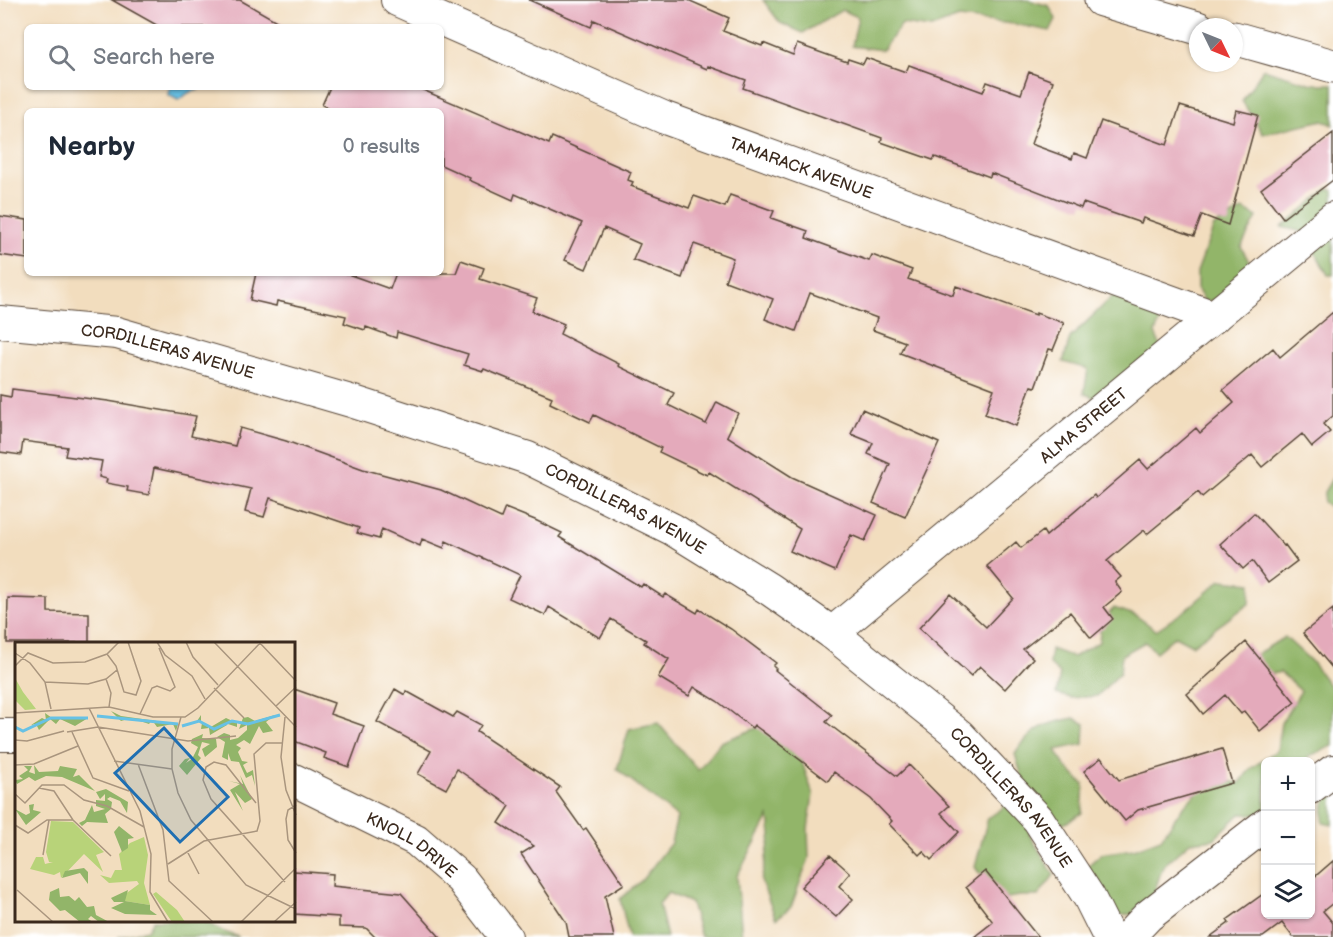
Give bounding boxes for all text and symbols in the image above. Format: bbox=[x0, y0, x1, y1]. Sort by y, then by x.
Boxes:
north arrow bbox=[1189, 18, 1243, 72]
search box bbox=[24, 24, 444, 90]
icon: search bbox=[45, 41, 78, 74]
text: Search here bbox=[93, 44, 215, 71]
text: Nearby bbox=[48, 132, 135, 163]
street label: TAMARACK AVENUE bbox=[727, 134, 875, 204]
text: 0 results bbox=[343, 135, 420, 159]
street label: CORDILLERAS AVENUE bbox=[80, 322, 256, 384]
street label: ALMA STREET bbox=[1036, 384, 1132, 468]
street label: CORDILLERAS AVENUE bbox=[541, 460, 709, 559]
inset map bbox=[15, 642, 296, 922]
street label: CORDILLERAS AVENUE bbox=[946, 724, 1075, 872]
map controls bbox=[1261, 757, 1315, 919]
button: + bbox=[1261, 757, 1315, 811]
street label: KNOLL DRIVE bbox=[363, 809, 460, 882]
button: − bbox=[1261, 811, 1315, 865]
button: layers bbox=[1261, 865, 1315, 919]

